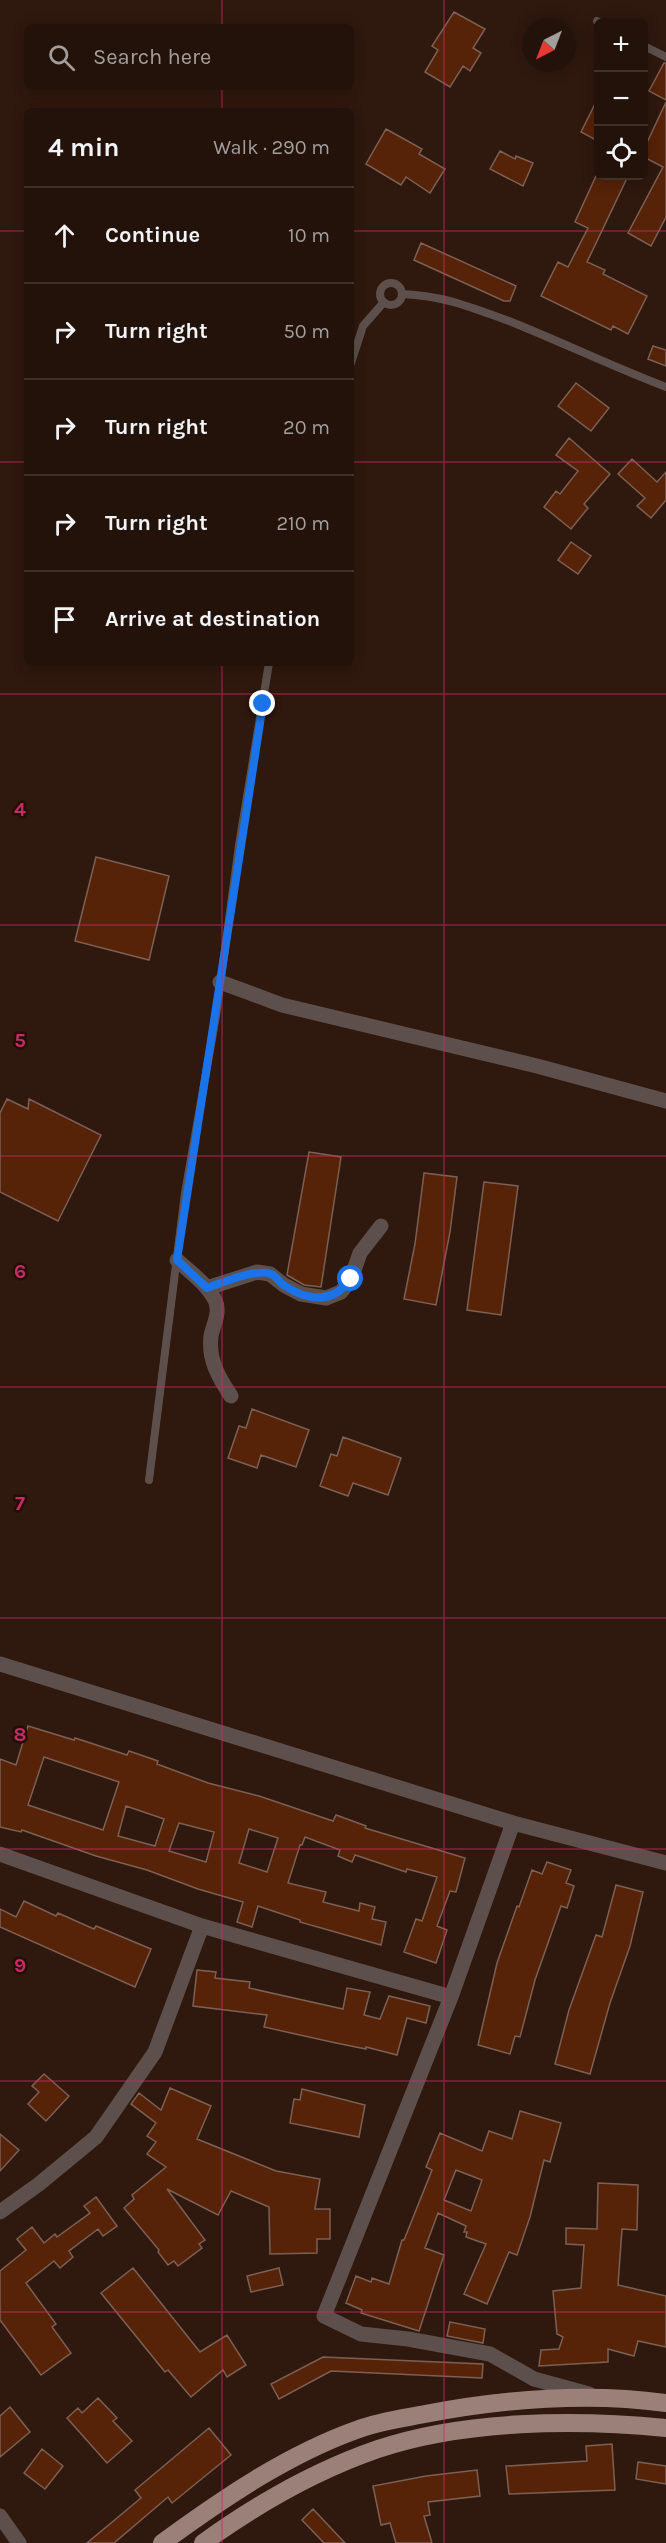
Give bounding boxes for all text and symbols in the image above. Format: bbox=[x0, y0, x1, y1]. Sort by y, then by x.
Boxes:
north arrow bbox=[522, 18, 576, 72]
map controls bbox=[594, 18, 648, 180]
button: + bbox=[594, 18, 648, 72]
search box bbox=[24, 24, 354, 90]
icon: search bbox=[45, 41, 78, 74]
text: Search here bbox=[93, 44, 211, 70]
button: − bbox=[594, 72, 648, 126]
button: locate bbox=[594, 126, 648, 180]
text: 4 min bbox=[48, 132, 119, 163]
text: Walk · 290 m bbox=[213, 136, 330, 159]
icon: ahead bbox=[48, 219, 81, 252]
text: Continue bbox=[105, 222, 200, 248]
text: 10 m bbox=[288, 224, 330, 247]
icon: right bbox=[48, 315, 81, 348]
text: Turn right bbox=[105, 318, 208, 344]
text: 50 m bbox=[283, 320, 330, 343]
icon: right bbox=[48, 411, 81, 444]
text: Turn right bbox=[105, 414, 208, 440]
text: 20 m bbox=[283, 416, 330, 439]
icon: right bbox=[48, 507, 81, 540]
text: Turn right bbox=[105, 510, 208, 536]
text: 210 m bbox=[276, 512, 330, 535]
icon: arrive bbox=[48, 603, 81, 636]
text: Arrive at destination bbox=[105, 606, 320, 632]
route end bbox=[249, 690, 275, 716]
text: 4 bbox=[14, 798, 26, 821]
text: 5 bbox=[14, 1029, 26, 1052]
text: 6 bbox=[14, 1260, 26, 1283]
route start bbox=[337, 1265, 363, 1291]
text: 7 bbox=[15, 1492, 25, 1515]
text: 8 bbox=[14, 1723, 26, 1746]
text: 9 bbox=[14, 1954, 26, 1977]

